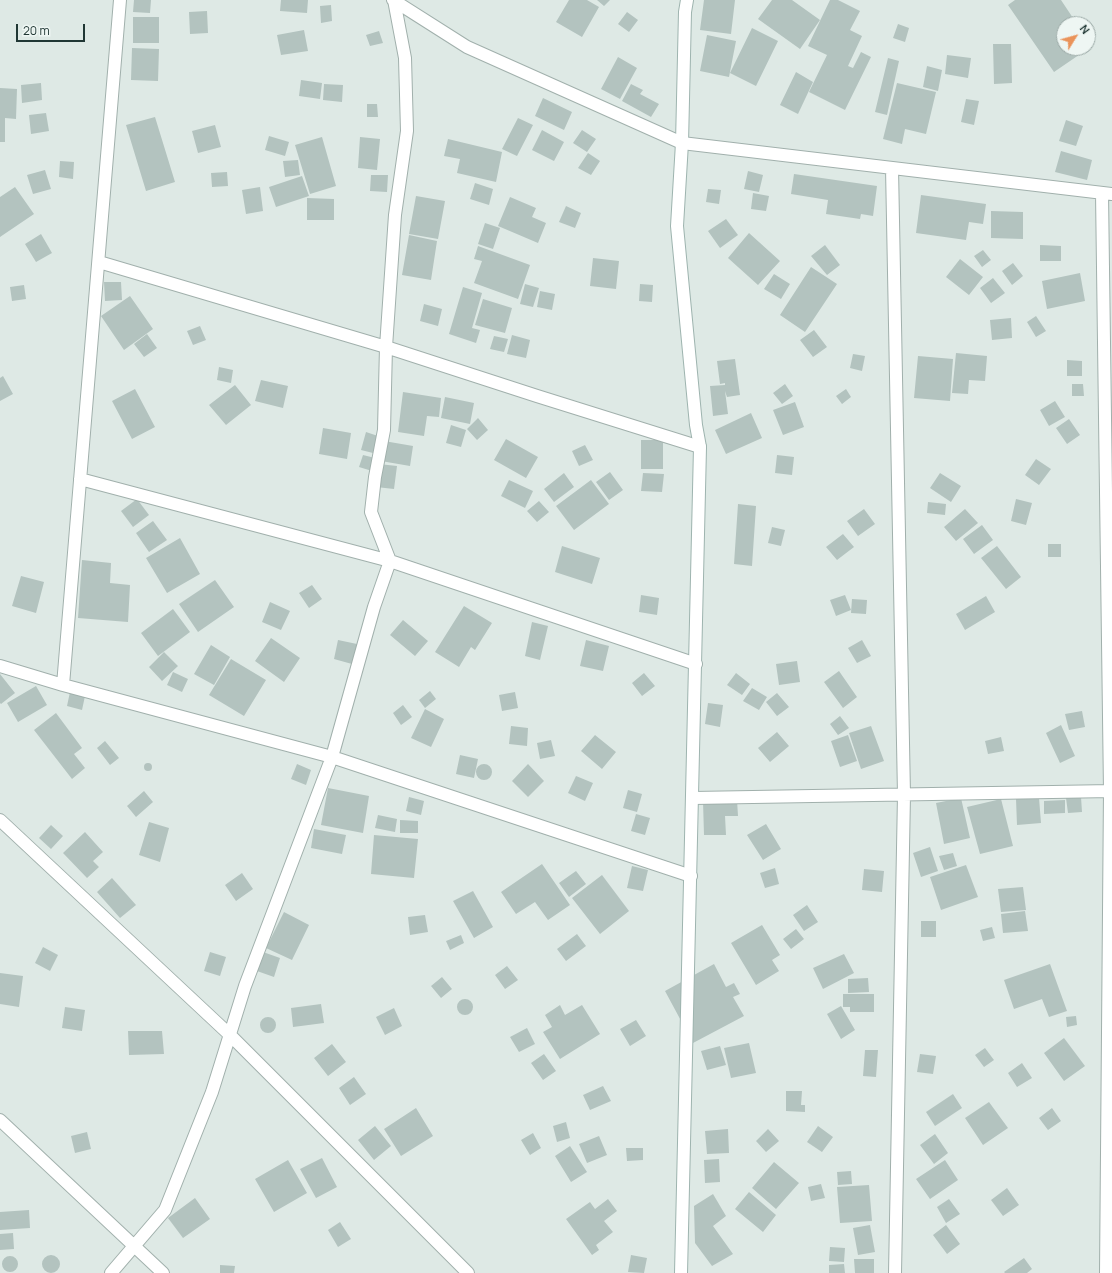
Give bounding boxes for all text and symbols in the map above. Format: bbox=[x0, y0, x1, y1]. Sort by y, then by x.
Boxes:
scale bar bbox=[18, 16, 87, 42]
north arrow bbox=[1056, 16, 1096, 56]
text: N bbox=[1077, 21, 1094, 37]
text: 20 m bbox=[23, 22, 50, 39]

